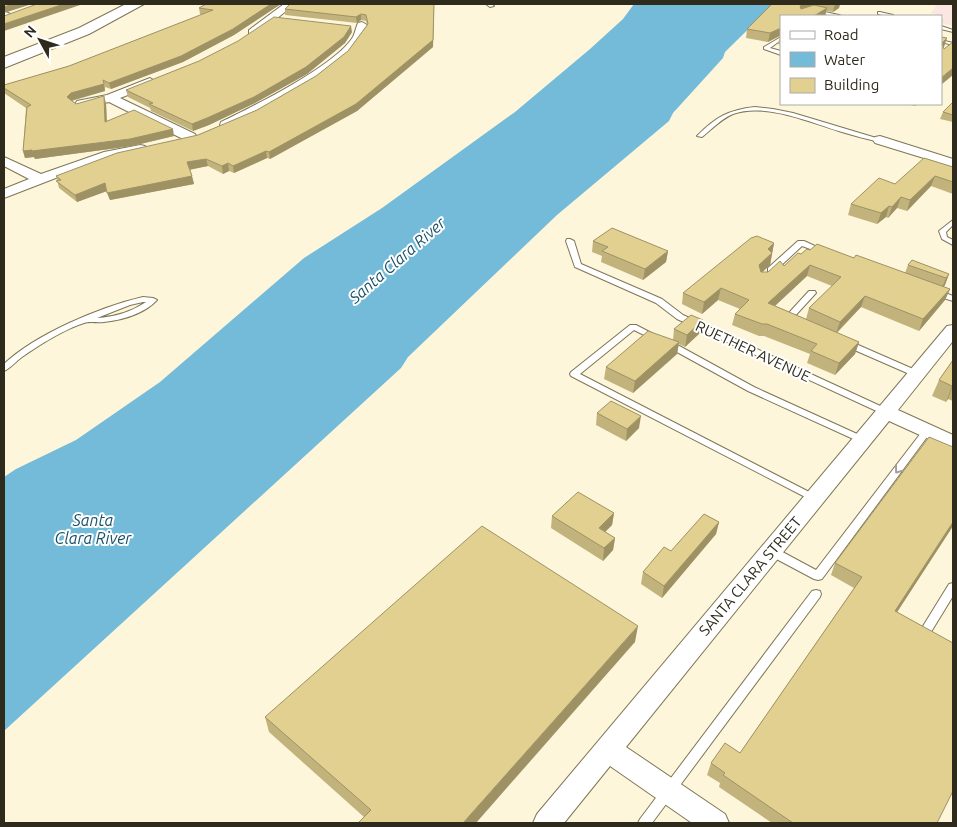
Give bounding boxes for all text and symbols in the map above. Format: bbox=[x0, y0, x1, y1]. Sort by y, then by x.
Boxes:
north arrow bbox=[15, 15, 65, 65]
legend bbox=[780, 15, 942, 105]
text: N bbox=[21, 22, 40, 41]
text: Road bbox=[824, 26, 859, 43]
text: Water bbox=[824, 51, 865, 68]
text: Building bbox=[824, 76, 879, 93]
water label: Santa Clara River bbox=[345, 213, 449, 307]
street label: RUETHER AVENUE bbox=[693, 317, 813, 385]
one-way arrow bbox=[895, 464, 903, 473]
water label: Santa Clara River bbox=[55, 511, 132, 547]
street label: SANTA CLARA STREET bbox=[695, 513, 805, 639]

